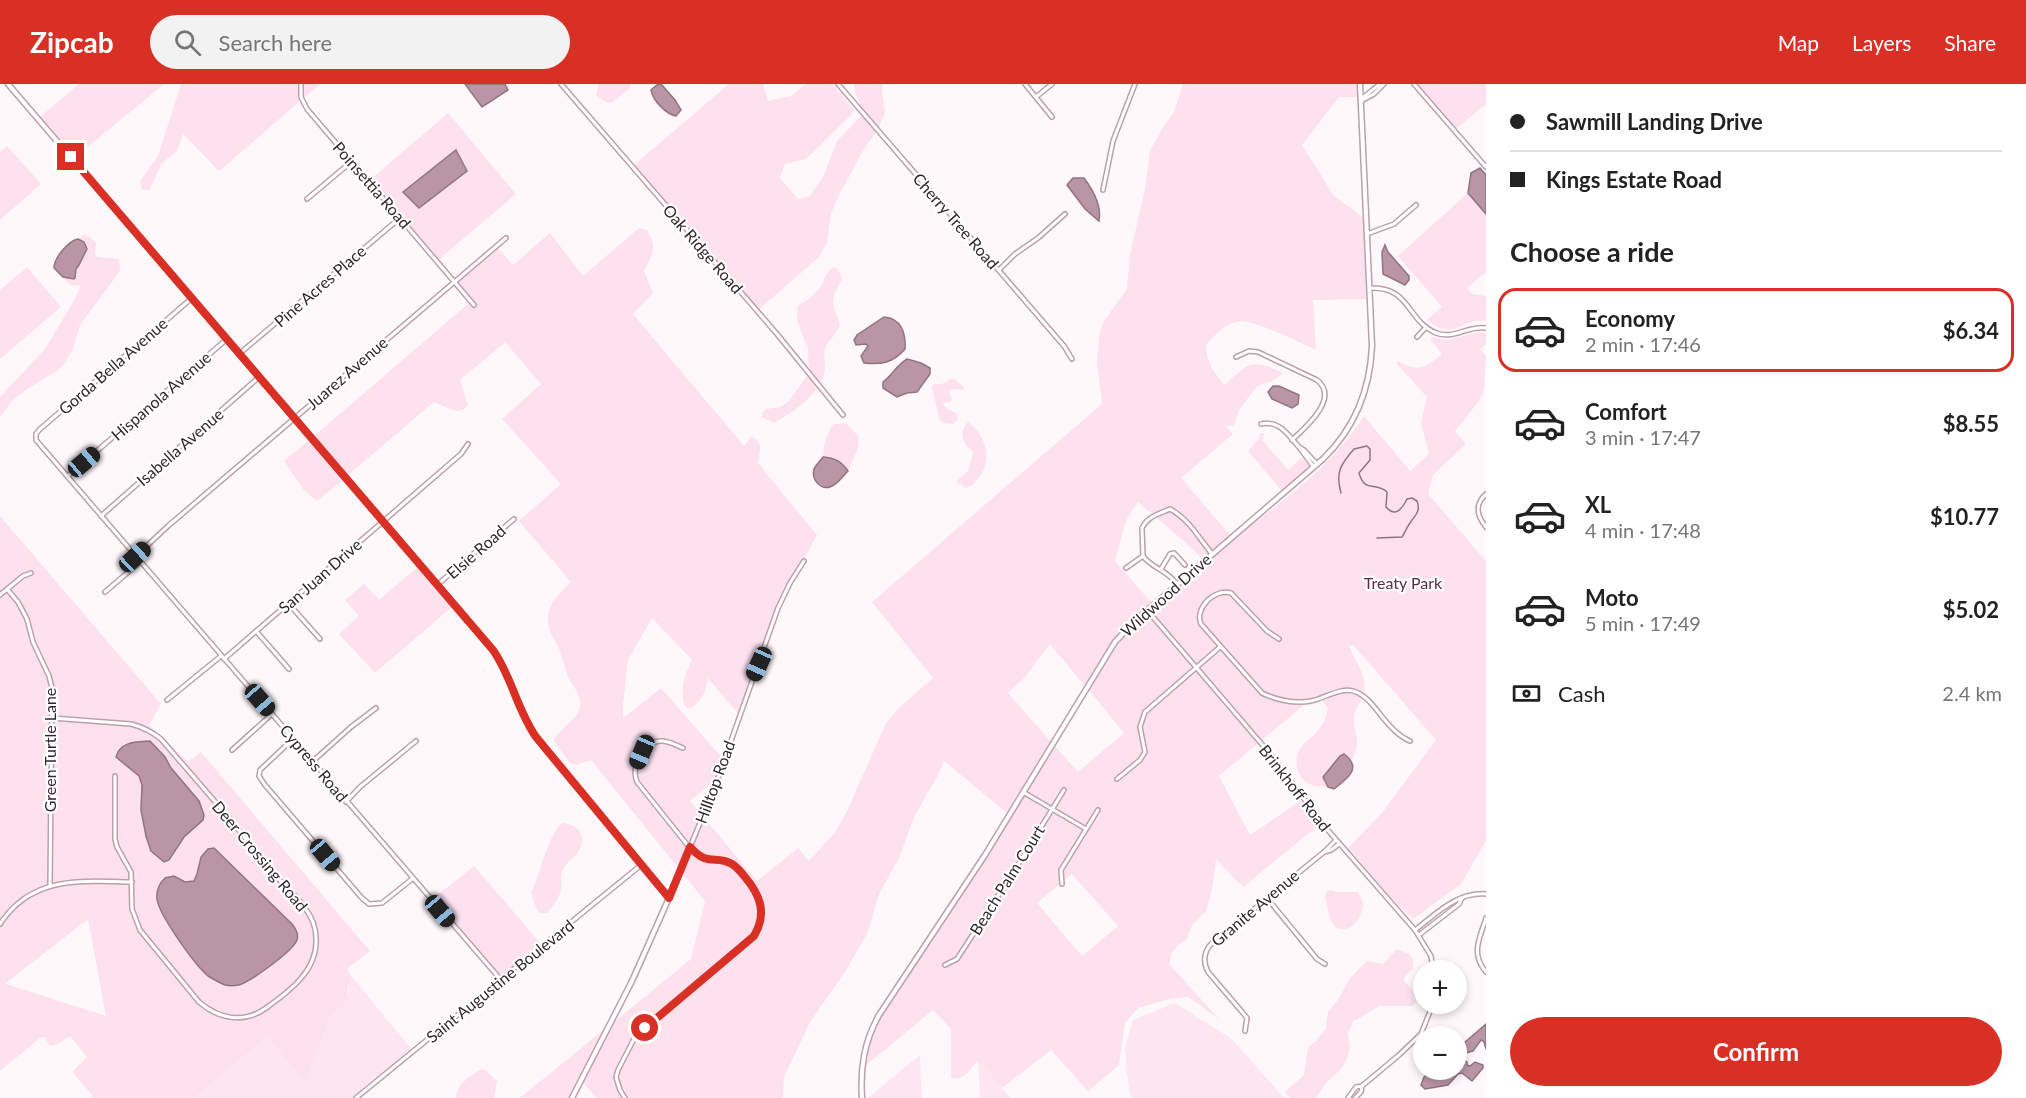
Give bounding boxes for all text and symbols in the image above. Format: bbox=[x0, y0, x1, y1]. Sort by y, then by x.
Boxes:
search box bbox=[150, 15, 570, 69]
text: Zipcab bbox=[30, 25, 114, 59]
icon: search bbox=[171, 26, 204, 59]
text: Search here bbox=[219, 29, 332, 56]
text: Map bbox=[1778, 30, 1819, 55]
text: Layers bbox=[1852, 30, 1911, 55]
text: Share bbox=[1944, 30, 1996, 55]
text: Sawmill Landing Drive bbox=[1546, 108, 1763, 135]
street label: Poinsettia Road bbox=[330, 137, 415, 232]
route end bbox=[57, 143, 84, 170]
text: Kings Estate Road bbox=[1546, 166, 1722, 193]
street label: Cherry Tree Road bbox=[910, 169, 1003, 273]
street label: Oak Ridge Road bbox=[660, 200, 747, 297]
text: Choose a ride bbox=[1510, 235, 1674, 268]
street label: Pine Acres Place bbox=[270, 241, 369, 330]
icon: car bbox=[1513, 303, 1567, 357]
text: Economy bbox=[1585, 305, 1675, 332]
street label: Gorda Bella Avenue bbox=[54, 313, 171, 418]
text: $6.34 bbox=[1943, 317, 1999, 344]
street label: Juarez Avenue bbox=[302, 332, 391, 413]
text: 2 min · 17:46 bbox=[1585, 332, 1701, 356]
street label: Hispanola Avenue bbox=[107, 347, 214, 444]
icon: car bbox=[1513, 396, 1567, 450]
text: Comfort bbox=[1585, 398, 1667, 425]
street label: Isabella Avenue bbox=[132, 404, 227, 489]
text: $8.55 bbox=[1943, 410, 1999, 437]
text: 3 min · 17:47 bbox=[1585, 425, 1701, 449]
car bbox=[64, 444, 104, 480]
icon: car bbox=[1513, 489, 1567, 543]
text: XL bbox=[1585, 491, 1611, 518]
text: $10.77 bbox=[1930, 503, 1999, 530]
text: 4 min · 17:48 bbox=[1585, 518, 1701, 542]
street label: Elsie Road bbox=[442, 521, 509, 582]
street label: San Juan Drive bbox=[274, 534, 365, 617]
car bbox=[116, 538, 154, 576]
street label: Wildwood Drive bbox=[1117, 549, 1215, 640]
park label: Treaty Park bbox=[1364, 573, 1443, 592]
icon: car bbox=[1513, 582, 1567, 636]
text: Moto bbox=[1585, 584, 1639, 611]
text: $5.02 bbox=[1943, 596, 1999, 623]
text: 5 min · 17:49 bbox=[1585, 611, 1701, 635]
car bbox=[743, 644, 775, 684]
icon: cash bbox=[1510, 677, 1543, 710]
text: Cash bbox=[1558, 680, 1605, 707]
car bbox=[241, 681, 279, 719]
text: 2.4 km bbox=[1942, 681, 2002, 705]
street label: Green Turtle Lane bbox=[40, 688, 59, 812]
street label: Cypress Road bbox=[277, 720, 352, 805]
car bbox=[627, 732, 657, 772]
street label: Hilltop Road bbox=[691, 738, 738, 826]
street label: Brinkhoff Road bbox=[1256, 741, 1335, 835]
street label: Deer Crossing Road bbox=[209, 797, 312, 915]
street label: Beach Palm Court bbox=[965, 821, 1048, 938]
car bbox=[307, 835, 343, 875]
street label: Granite Avenue bbox=[1207, 865, 1302, 950]
car bbox=[422, 891, 458, 931]
street label: Saint Augustine Boulevard bbox=[422, 915, 577, 1046]
map controls bbox=[1413, 960, 1467, 1080]
button: + bbox=[1413, 960, 1467, 1014]
route start bbox=[631, 1014, 658, 1041]
button: Confirm bbox=[1510, 1017, 2002, 1086]
button: − bbox=[1413, 1026, 1467, 1080]

